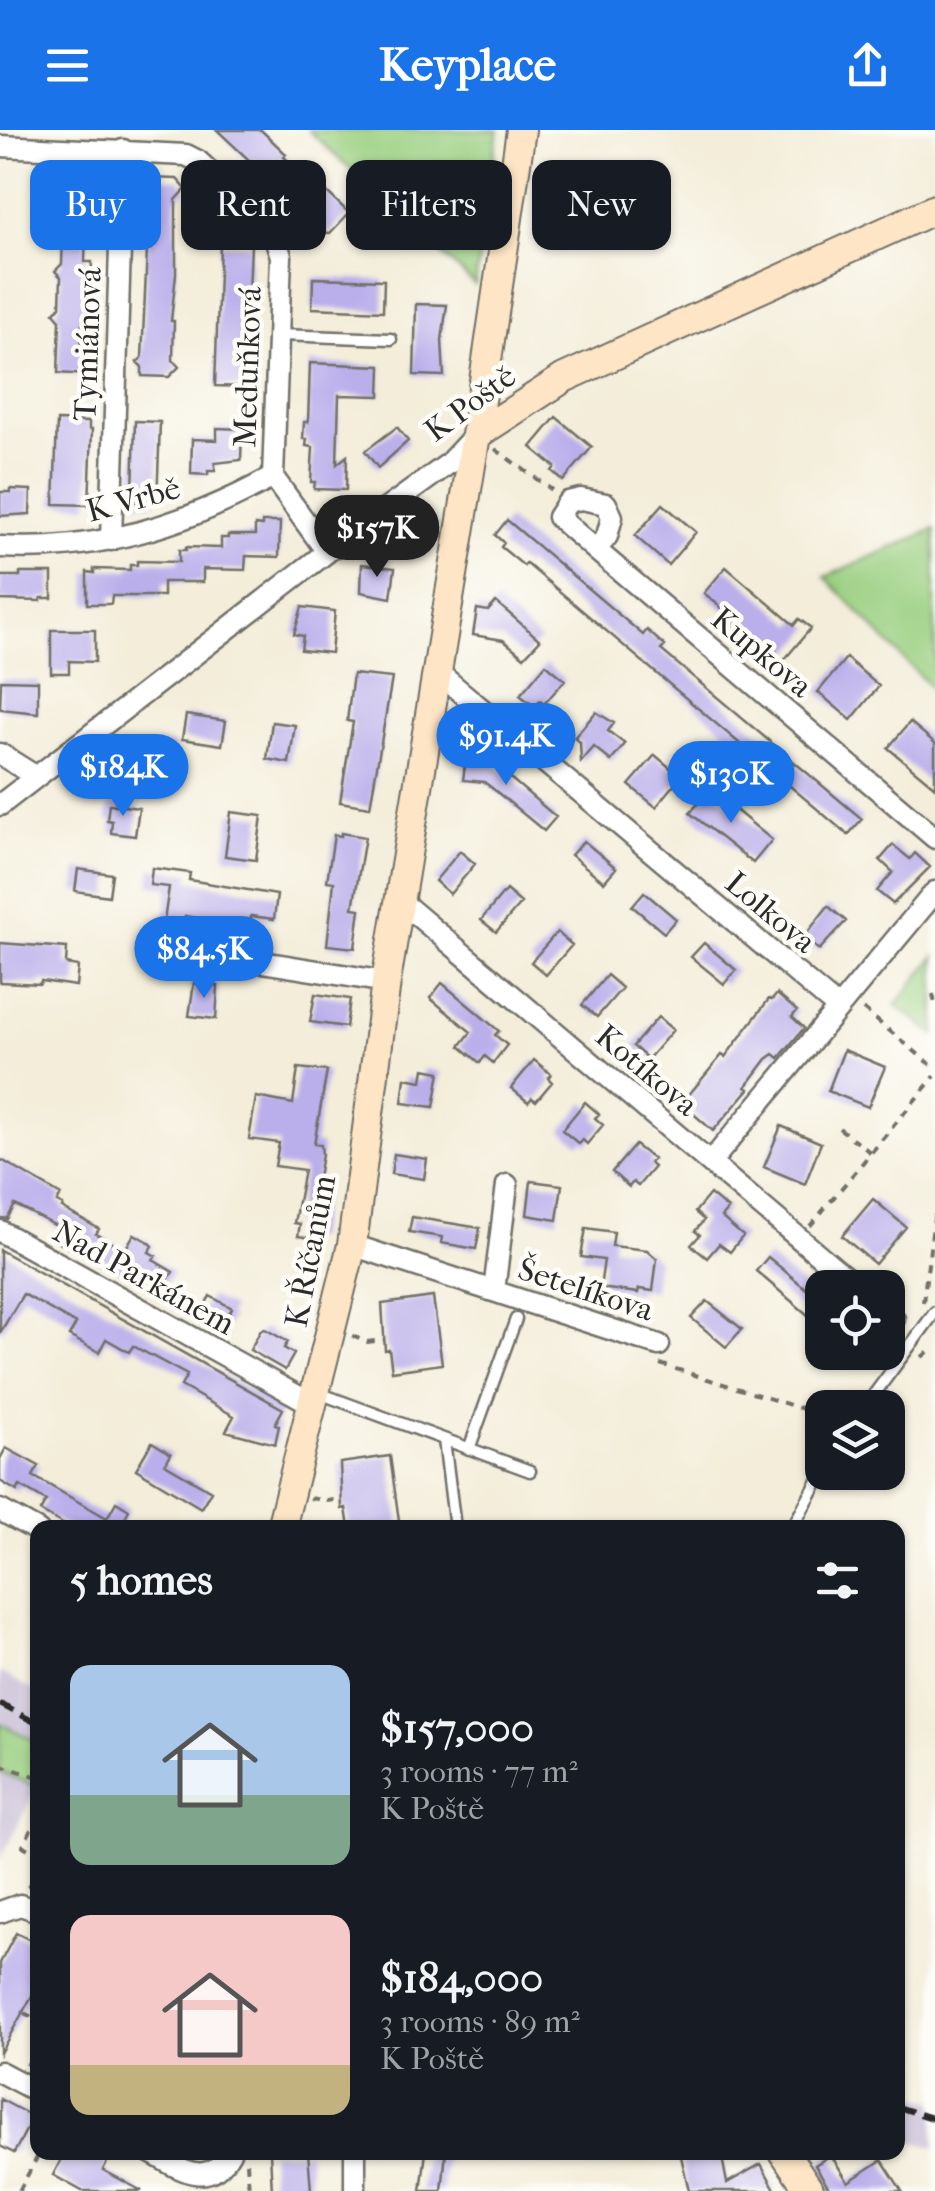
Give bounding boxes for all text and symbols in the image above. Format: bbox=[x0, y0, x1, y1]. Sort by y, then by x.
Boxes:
icon: menu bbox=[40, 38, 95, 93]
icon: share bbox=[840, 38, 895, 93]
text: Keyplace bbox=[379, 39, 556, 92]
chip: Buy bbox=[30, 160, 161, 250]
chip: Rent bbox=[181, 160, 326, 250]
chip: Filters bbox=[346, 160, 512, 250]
chip: New bbox=[532, 160, 671, 250]
street label: Tymiánová bbox=[66, 266, 109, 421]
street label: Meduňková bbox=[226, 285, 269, 448]
street label: K Poště bbox=[418, 357, 523, 449]
street label: K Vrbě bbox=[82, 469, 184, 530]
pin: $157K bbox=[307, 495, 447, 580]
text: $157K bbox=[336, 509, 418, 546]
street label: Kupkova bbox=[704, 600, 820, 706]
pin: $91.4K bbox=[425, 703, 587, 788]
text: $91.4K bbox=[459, 717, 553, 754]
pin: $184K bbox=[53, 734, 193, 819]
pin: $130K bbox=[661, 741, 801, 826]
text: $184K bbox=[79, 748, 167, 785]
text: $130K bbox=[689, 755, 773, 792]
street label: Lolkova bbox=[718, 864, 824, 962]
pin: $84.5K bbox=[123, 916, 285, 1001]
text: $84.5K bbox=[156, 930, 252, 967]
street label: Kotíkova bbox=[588, 1017, 706, 1124]
street label: K Říčanům bbox=[278, 1171, 343, 1330]
street label: Nad Parkánem bbox=[47, 1212, 241, 1343]
street label: Šetelíkova bbox=[514, 1250, 659, 1329]
map controls bbox=[805, 1270, 905, 1490]
button: locate bbox=[805, 1270, 905, 1370]
button: layers bbox=[805, 1390, 905, 1490]
icon: filters bbox=[810, 1553, 865, 1608]
text: 5 homes bbox=[70, 1556, 213, 1605]
text: $157,000 bbox=[380, 1704, 534, 1753]
icon: home bbox=[150, 1705, 270, 1825]
text: 3 rooms · 77 m² bbox=[380, 1753, 578, 1790]
text: K Poště bbox=[380, 1790, 484, 1827]
text: $184,000 bbox=[380, 1954, 543, 2003]
icon: home bbox=[150, 1955, 270, 2075]
text: 3 rooms · 89 m² bbox=[380, 2003, 580, 2040]
text: K Poště bbox=[380, 2040, 484, 2077]

